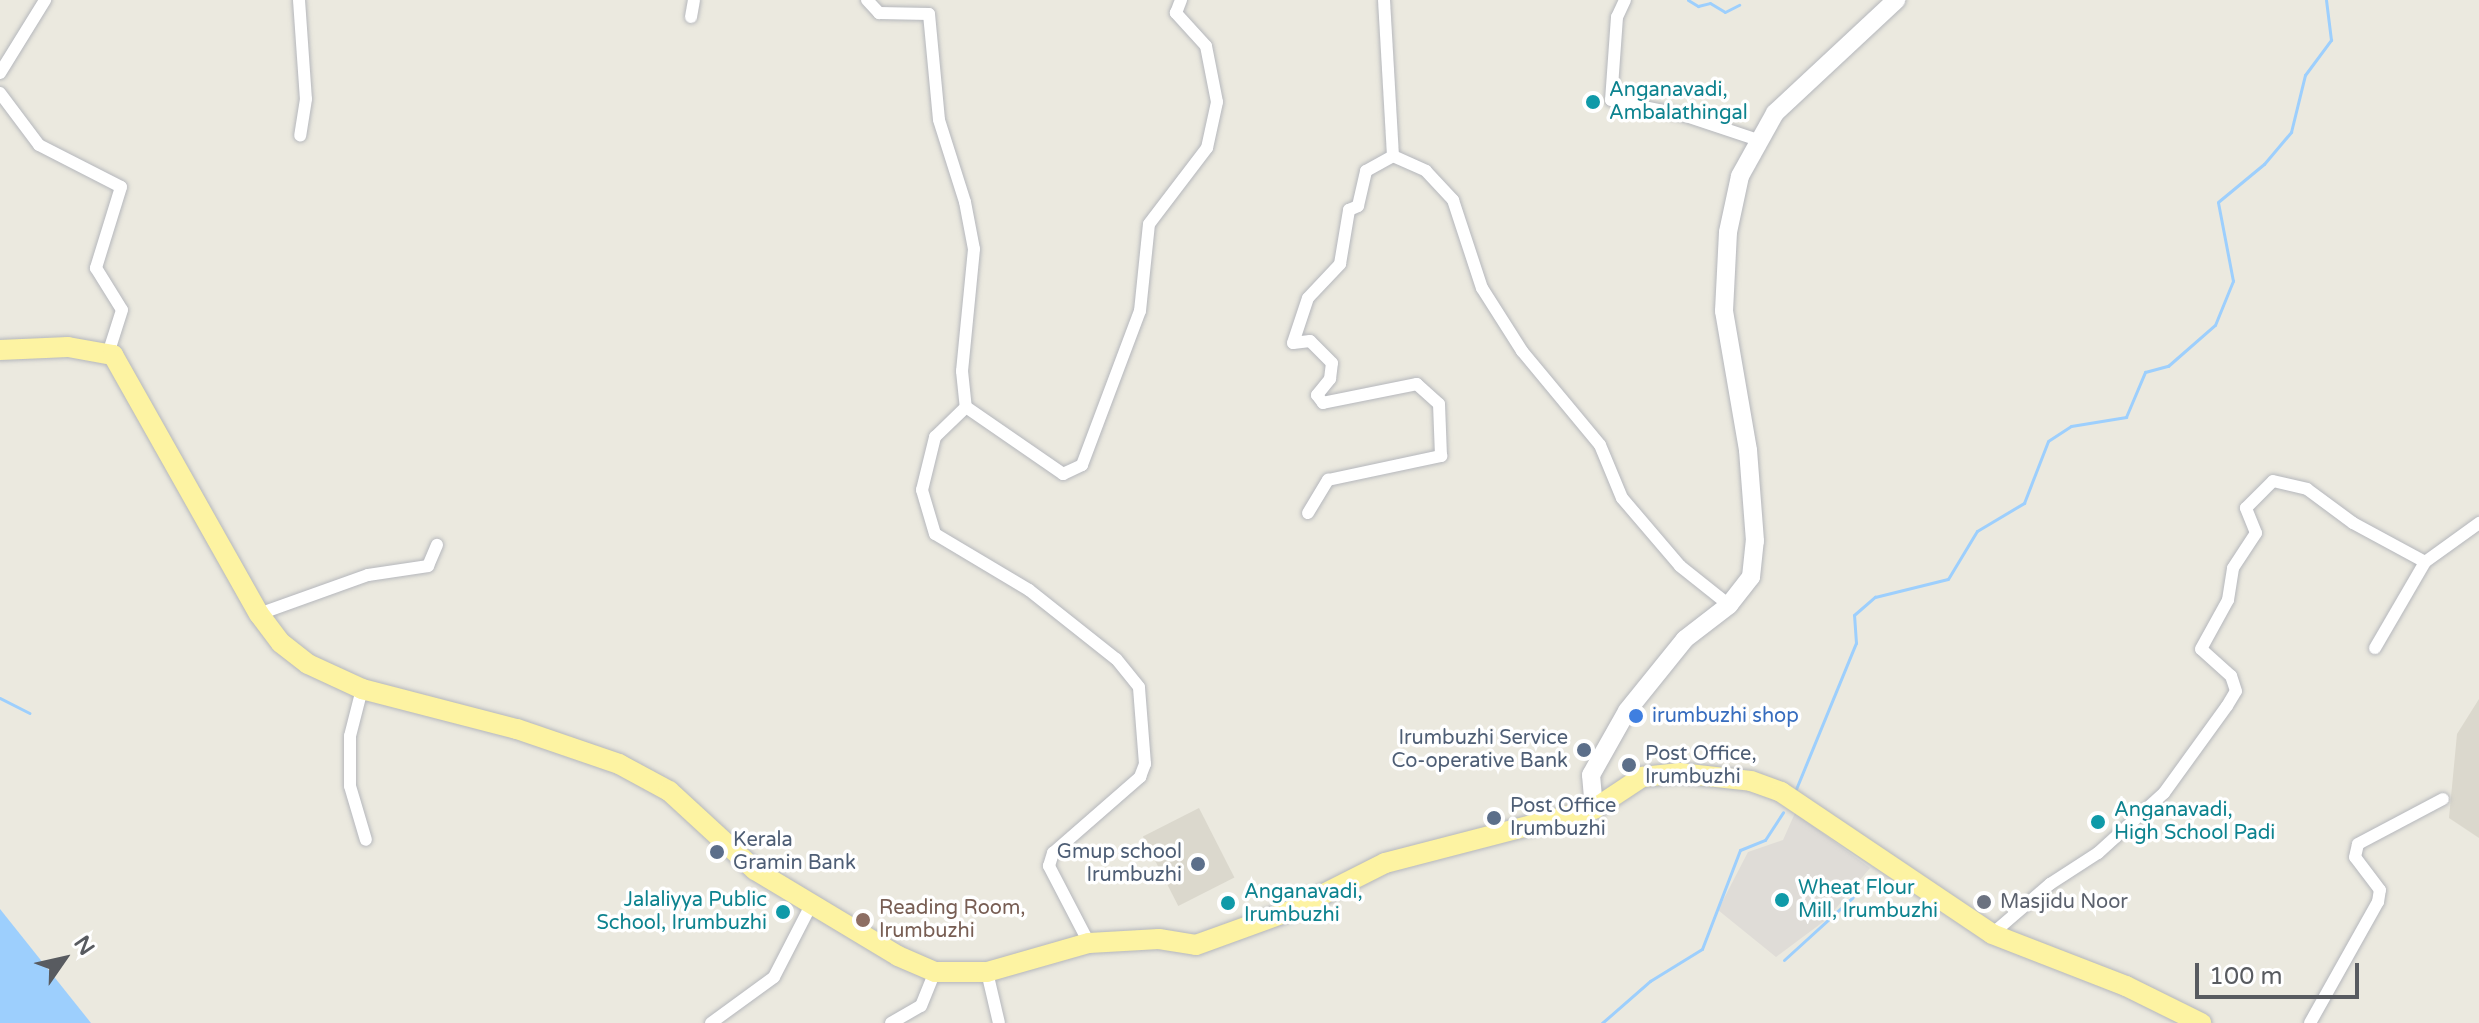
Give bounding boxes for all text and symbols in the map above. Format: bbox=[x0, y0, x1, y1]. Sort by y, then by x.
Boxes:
place label: Anganavadi, Ambalathingal bbox=[1609, 78, 1748, 125]
marker: Anganavadi, Ambalathingal bbox=[1584, 93, 1602, 111]
place label: irumbuzhi shop bbox=[1652, 704, 1799, 728]
marker: irumbuzhi shop bbox=[1627, 707, 1645, 725]
place label: Irumbuzhi Service Co-operative Bank bbox=[1392, 726, 1568, 773]
marker: Irumbuzhi Service Co-operative Bank bbox=[1575, 741, 1593, 759]
place label: Post Office, Irumbuzhi bbox=[1645, 742, 1757, 789]
marker: Post Office, Irumbuzhi bbox=[1620, 756, 1638, 774]
place label: Post Office Irumbuzhi bbox=[1510, 794, 1616, 841]
place label: Anganavadi, High School Padi bbox=[2114, 798, 2275, 845]
marker: Post Office Irumbuzhi bbox=[1485, 809, 1503, 827]
marker: Anganavadi, High School Padi bbox=[2089, 813, 2107, 831]
place label: Kerala Gramin Bank bbox=[733, 828, 856, 875]
place label: Gmup school Irumbuzhi bbox=[1057, 840, 1182, 887]
marker: Kerala Gramin Bank bbox=[708, 843, 726, 861]
marker: Gmup school Irumbuzhi bbox=[1189, 855, 1207, 873]
place label: Wheat Flour Mill, Irumbuzhi bbox=[1798, 876, 1938, 923]
place label: Anganavadi, Irumbuzhi bbox=[1244, 880, 1363, 927]
place label: Jalaliyya Public School, Irumbuzhi bbox=[597, 888, 767, 935]
place label: Masjidu Noor bbox=[2000, 890, 2128, 914]
marker: Wheat Flour Mill, Irumbuzhi bbox=[1773, 891, 1791, 909]
marker: Masjidu Noor bbox=[1975, 893, 1993, 911]
marker: Anganavadi, Irumbuzhi bbox=[1219, 894, 1237, 912]
place label: Reading Room, Irumbuzhi bbox=[879, 896, 1026, 943]
marker: Jalaliyya Public School, Irumbuzhi bbox=[774, 903, 792, 921]
marker: Reading Room, Irumbuzhi bbox=[854, 911, 872, 929]
north arrow bbox=[24, 919, 104, 999]
text: N bbox=[68, 931, 100, 960]
scale bar bbox=[2199, 947, 2363, 997]
text: 100 m bbox=[2209, 962, 2283, 991]

